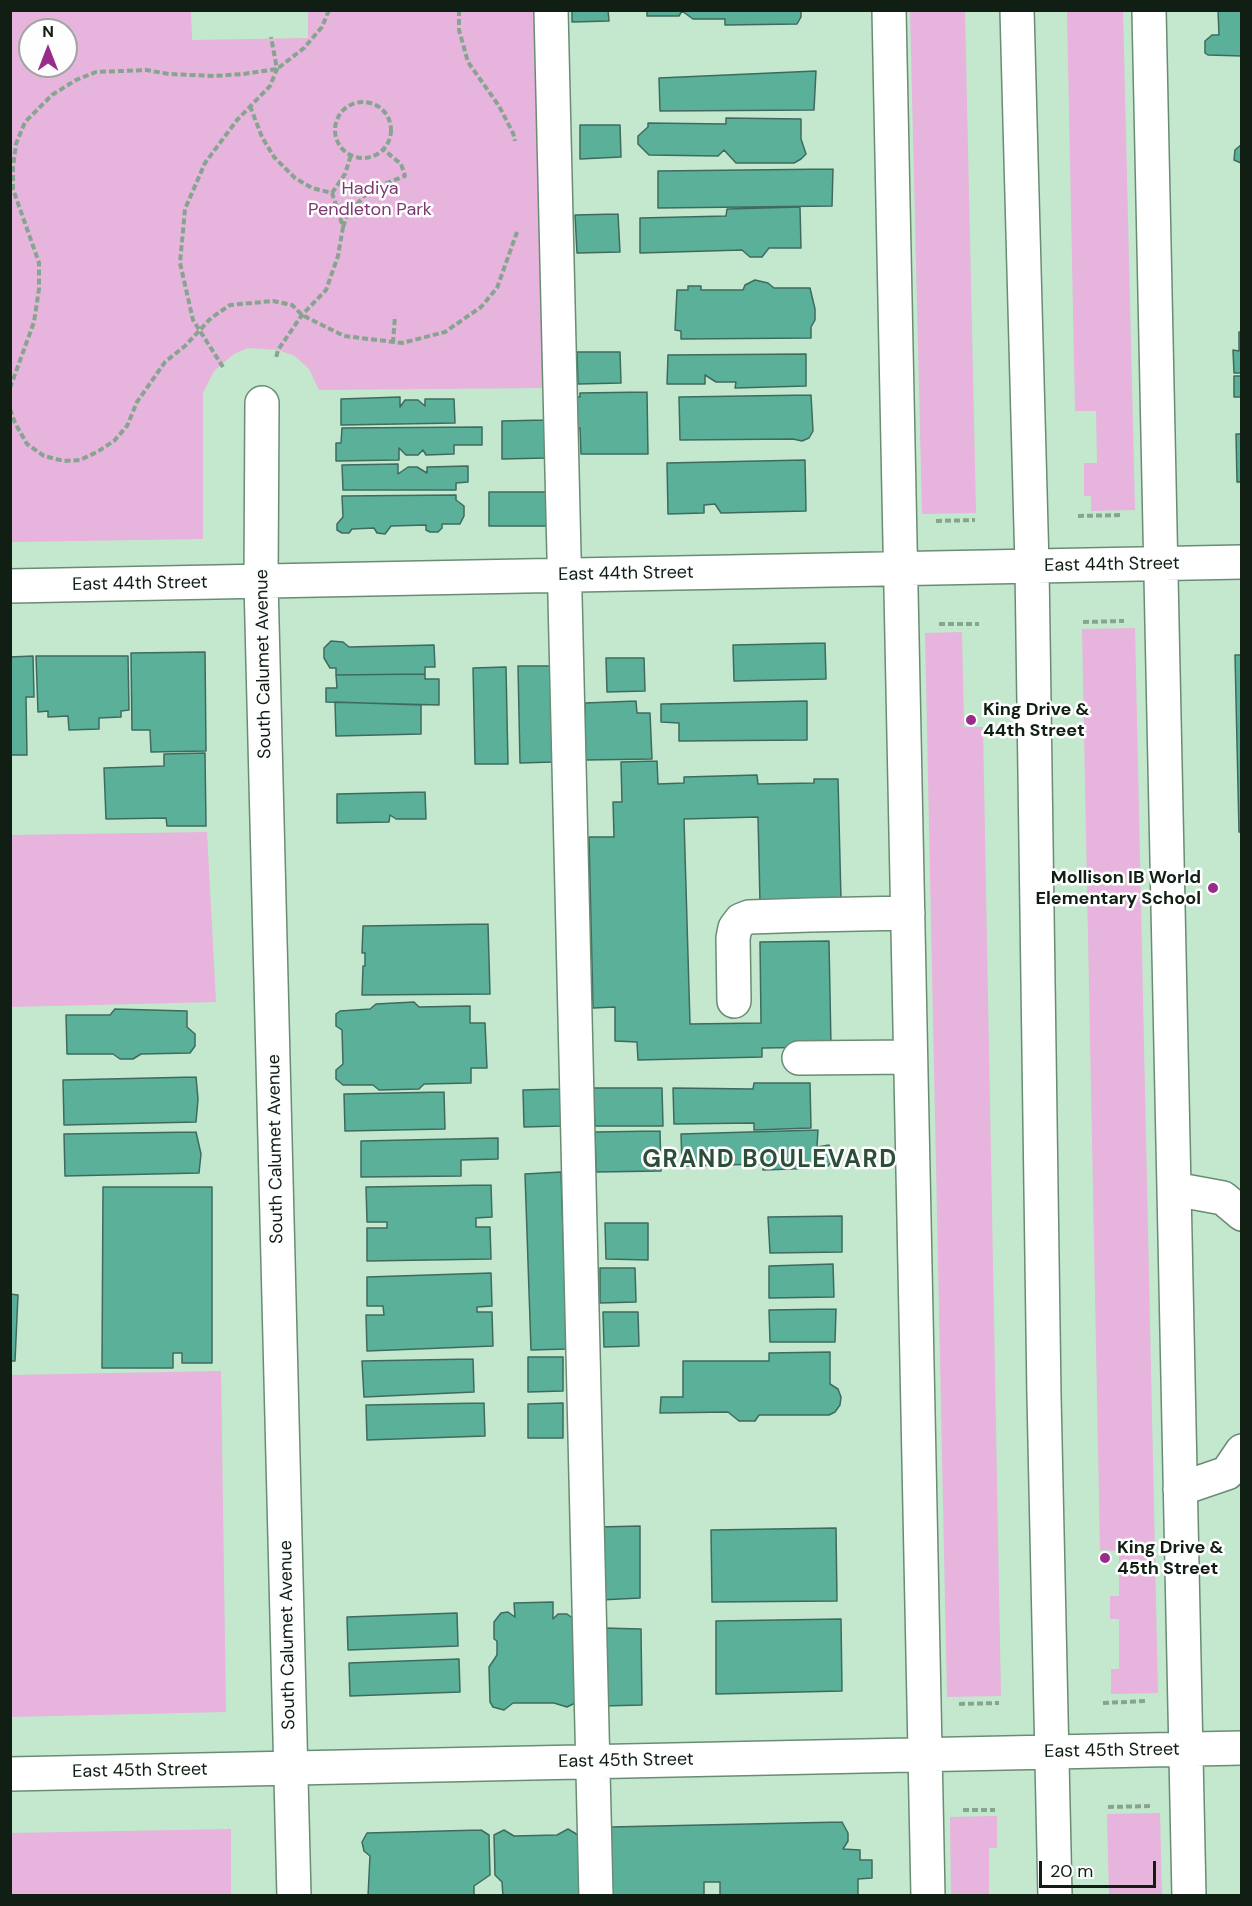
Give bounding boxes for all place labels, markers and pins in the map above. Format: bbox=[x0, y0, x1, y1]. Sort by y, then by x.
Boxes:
place label: King Drive & 44th Street bbox=[983, 699, 1090, 742]
marker: King Drive & 44th Street bbox=[964, 713, 978, 727]
place label: Mollison IB World Elementary School bbox=[1035, 867, 1201, 910]
marker: Mollison IB World Elementary School bbox=[1206, 881, 1220, 895]
place label: King Drive & 45th Street bbox=[1117, 1537, 1224, 1580]
marker: King Drive & 45th Street bbox=[1098, 1551, 1112, 1565]

